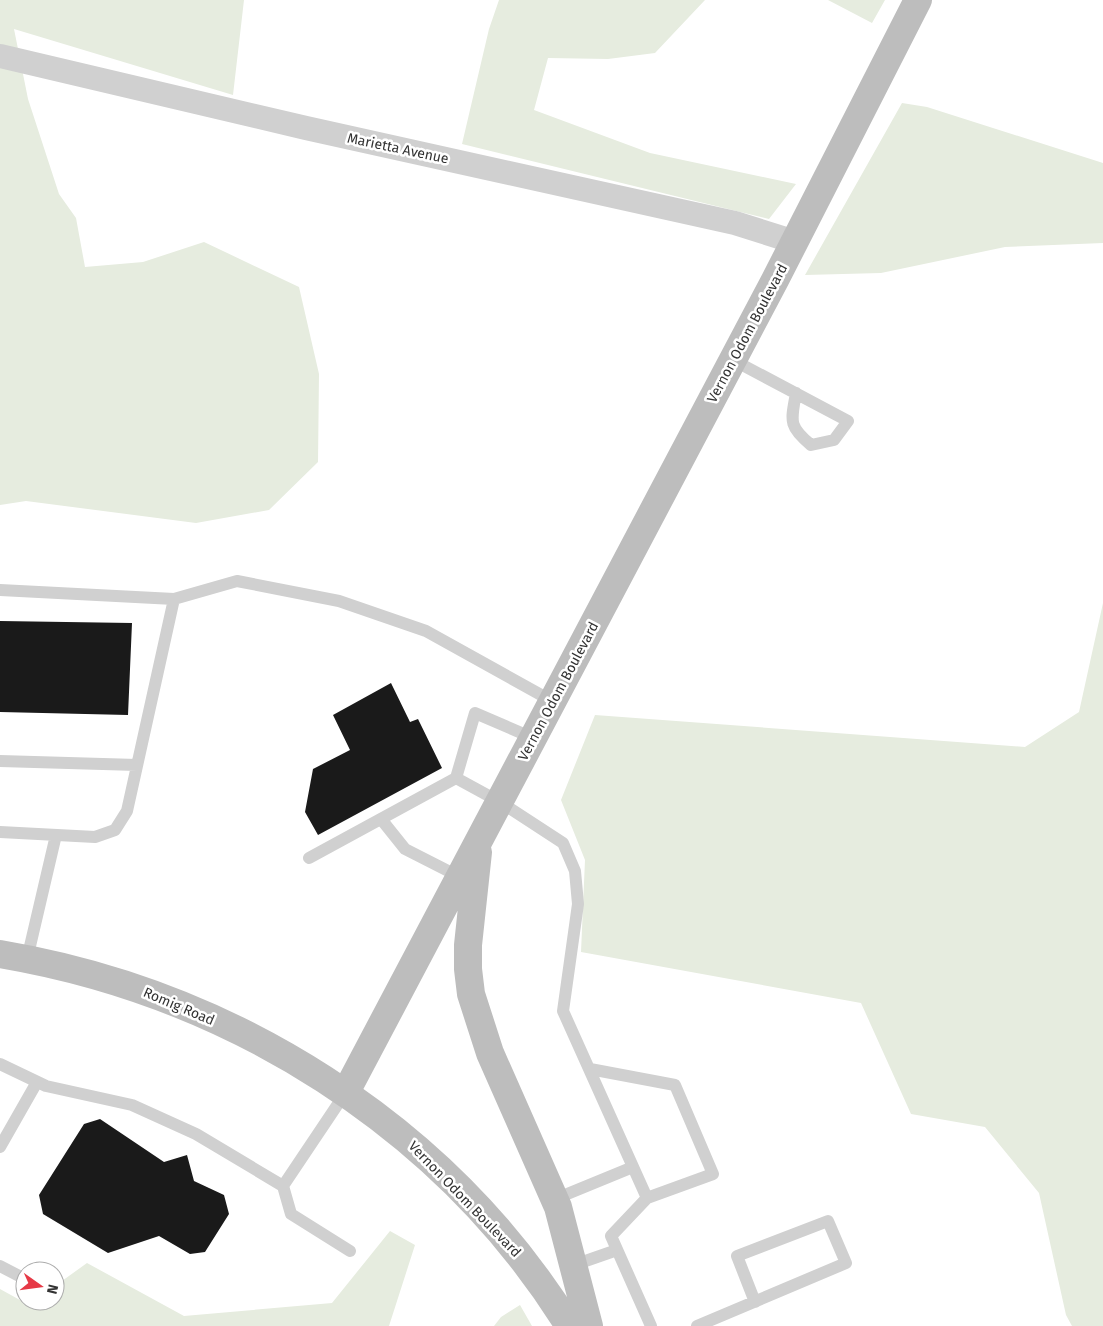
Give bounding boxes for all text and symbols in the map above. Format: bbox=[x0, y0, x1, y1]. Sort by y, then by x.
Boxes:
street label: Marietta Avenue bbox=[346, 129, 450, 168]
street label: Vernon Odom Boulevard bbox=[704, 261, 791, 406]
street label: Vernon Odom Boulevard bbox=[515, 619, 602, 764]
street label: Romig Road bbox=[141, 984, 217, 1029]
street label: Vernon Odom Boulevard bbox=[405, 1138, 525, 1261]
north arrow bbox=[15, 1261, 65, 1311]
text: N bbox=[43, 1282, 62, 1296]

